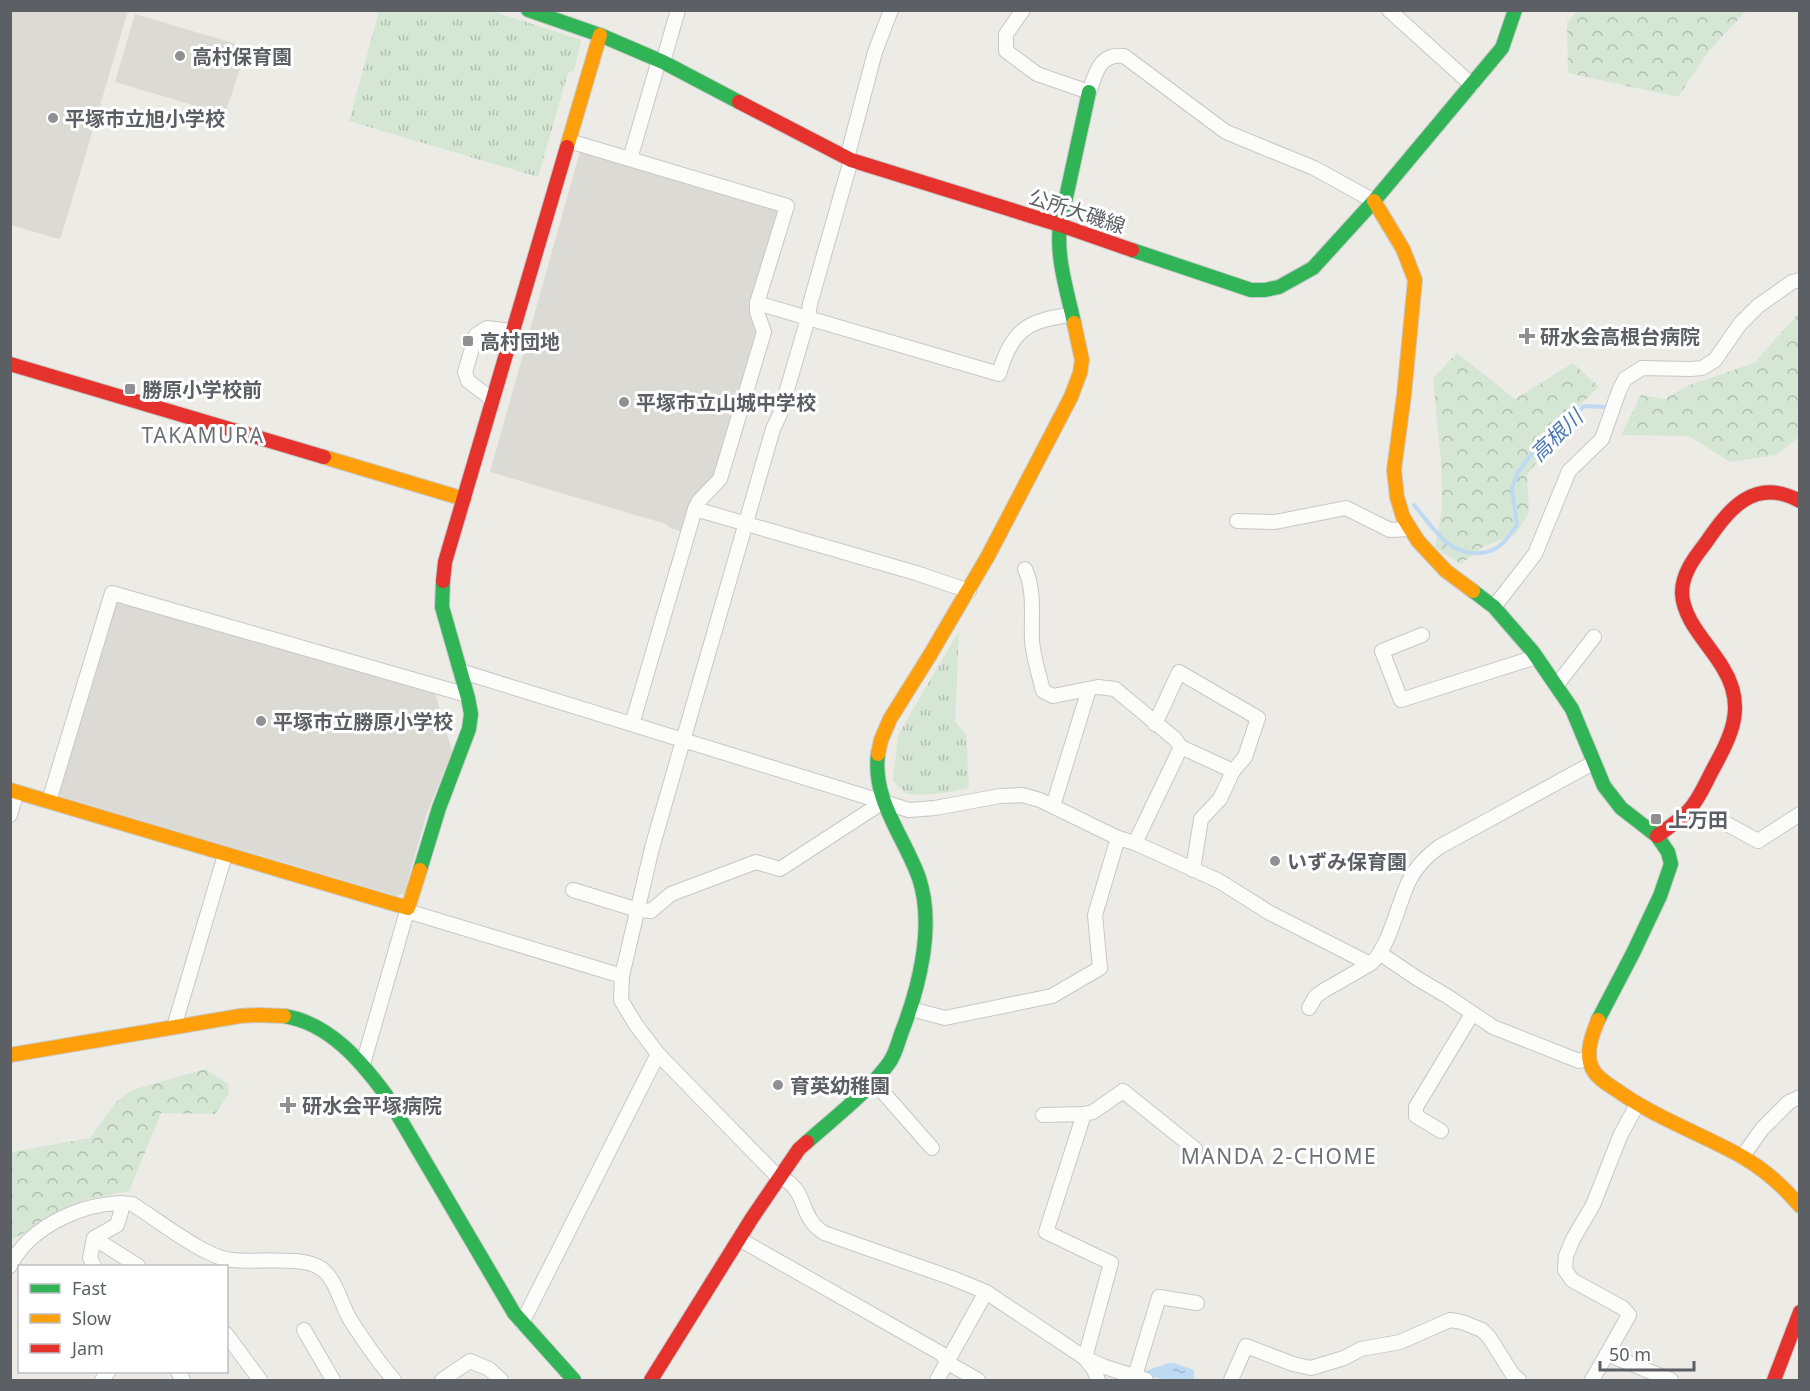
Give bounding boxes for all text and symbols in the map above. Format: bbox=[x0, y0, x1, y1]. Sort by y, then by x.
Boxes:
place label: 高村保育園 bbox=[192, 43, 292, 70]
marker: 高村保育園 bbox=[173, 49, 187, 63]
place label: 平塚市立旭小学校 bbox=[65, 105, 225, 132]
marker: 平塚市立旭小学校 bbox=[46, 111, 60, 125]
street label: 公所大磯線 bbox=[1025, 183, 1129, 239]
place label: 研水会高根台病院 bbox=[1540, 323, 1700, 350]
marker: 研水会高根台病院 bbox=[1518, 327, 1536, 345]
place label: 高村団地 bbox=[480, 328, 560, 355]
marker: 高村団地 bbox=[461, 334, 475, 348]
place label: 勝原小学校前 bbox=[142, 376, 262, 403]
marker: 勝原小学校前 bbox=[123, 382, 137, 396]
place label: 平塚市立山城中学校 bbox=[636, 389, 816, 416]
marker: 平塚市立山城中学校 bbox=[617, 395, 631, 409]
water label: 高根川 bbox=[1524, 402, 1590, 467]
district label: TAKAMURA bbox=[142, 421, 264, 449]
place label: 平塚市立勝原小学校 bbox=[273, 708, 453, 735]
marker: 平塚市立勝原小学校 bbox=[254, 714, 268, 728]
place label: 上万田 bbox=[1668, 806, 1728, 833]
marker: 上万田 bbox=[1649, 812, 1663, 826]
place label: いずみ保育園 bbox=[1287, 848, 1407, 875]
marker: いずみ保育園 bbox=[1268, 854, 1282, 868]
place label: 育英幼稚園 bbox=[790, 1072, 890, 1099]
marker: 育英幼稚園 bbox=[771, 1078, 785, 1092]
place label: 研水会平塚病院 bbox=[302, 1092, 442, 1119]
marker: 研水会平塚病院 bbox=[279, 1096, 297, 1114]
district label: MANDA 2-CHOME bbox=[1181, 1142, 1377, 1170]
legend bbox=[18, 1265, 228, 1373]
text: Fast bbox=[72, 1276, 107, 1300]
text: Slow bbox=[72, 1306, 111, 1330]
scale bar bbox=[1600, 1334, 1694, 1372]
text: Jam bbox=[70, 1336, 104, 1360]
text: 50 m bbox=[1609, 1342, 1651, 1366]

